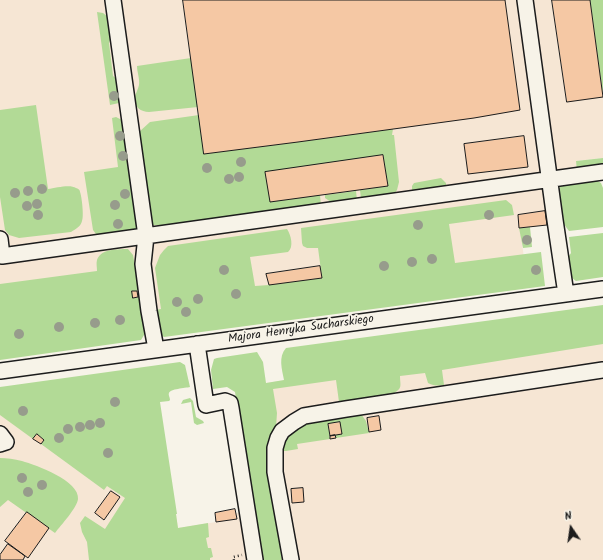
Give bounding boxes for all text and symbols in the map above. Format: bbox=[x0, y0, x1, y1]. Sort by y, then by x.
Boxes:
street label: Majora Henryka Sucharskiego bbox=[227, 313, 375, 347]
text: N bbox=[563, 507, 574, 526]
north arrow bbox=[551, 508, 591, 548]

